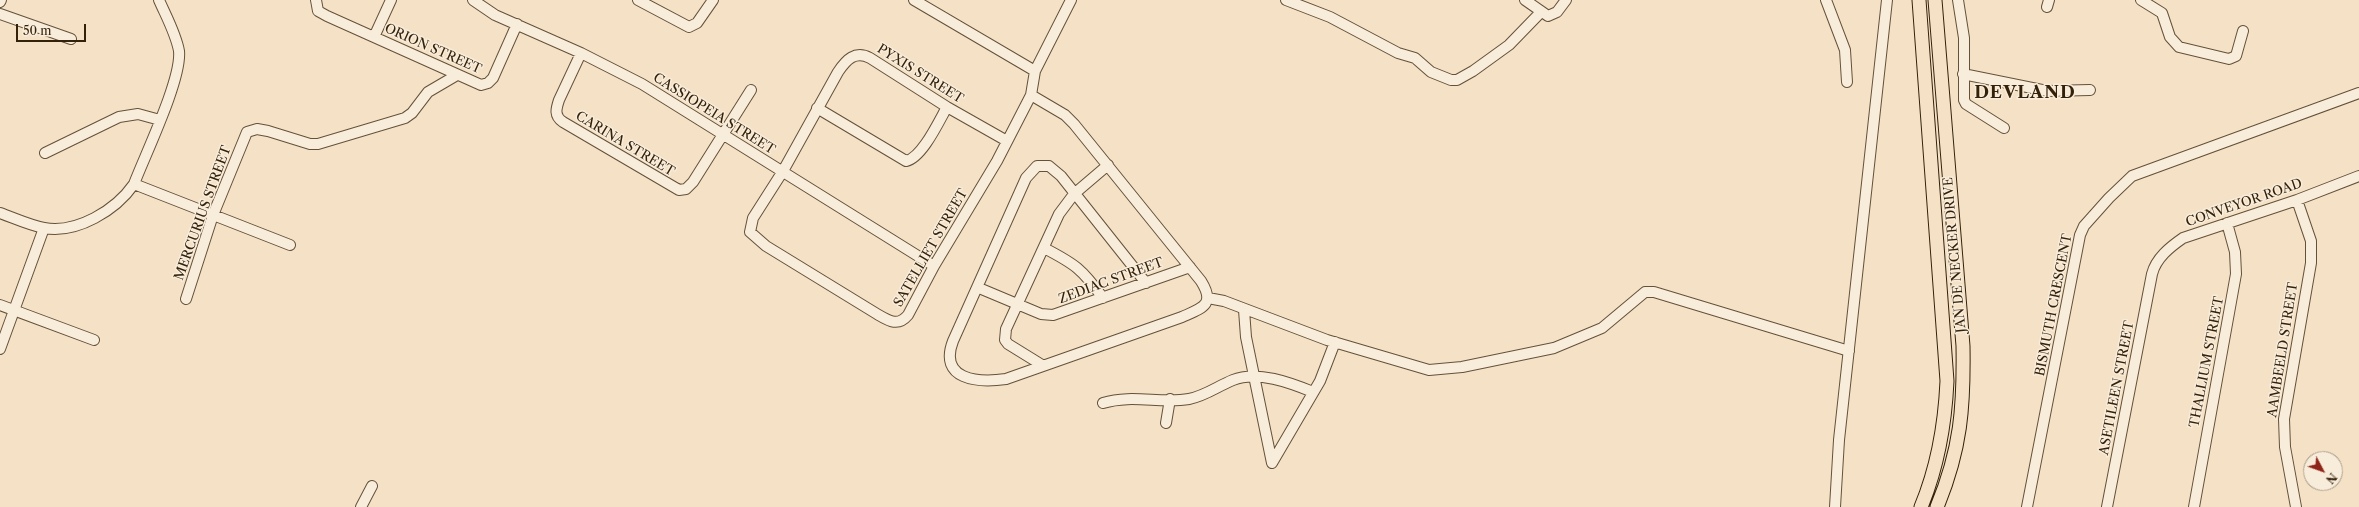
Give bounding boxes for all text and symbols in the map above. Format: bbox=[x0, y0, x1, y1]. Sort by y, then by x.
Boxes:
scale bar bbox=[18, 16, 88, 42]
street label: ORION STREET bbox=[382, 21, 484, 77]
text: 50 m bbox=[23, 23, 52, 38]
street label: PYXIS STREET bbox=[874, 41, 966, 107]
street label: CASSIOPEIA STREET bbox=[650, 70, 778, 158]
district label: DEVLAND bbox=[1974, 83, 2076, 103]
street label: CARINA STREET bbox=[573, 108, 677, 180]
street label: MERCURIUS STREET bbox=[171, 144, 235, 282]
street label: CONVEYOR ROAD bbox=[2184, 176, 2304, 230]
street label: JAN DE NECKER DRIVE bbox=[1940, 177, 1970, 333]
street label: SATELLIET STREET bbox=[891, 186, 971, 310]
street label: BISMUTH CRESCENT bbox=[2033, 232, 2075, 378]
street label: ZEDIAC STREET bbox=[1056, 255, 1166, 307]
street label: AAMBEELD STREET bbox=[2265, 281, 2301, 419]
street label: THALLIUM STREET bbox=[2187, 295, 2227, 429]
street label: ASETILEEN STREET bbox=[2096, 320, 2138, 456]
north arrow bbox=[2303, 451, 2343, 491]
text: N bbox=[2323, 470, 2340, 486]

